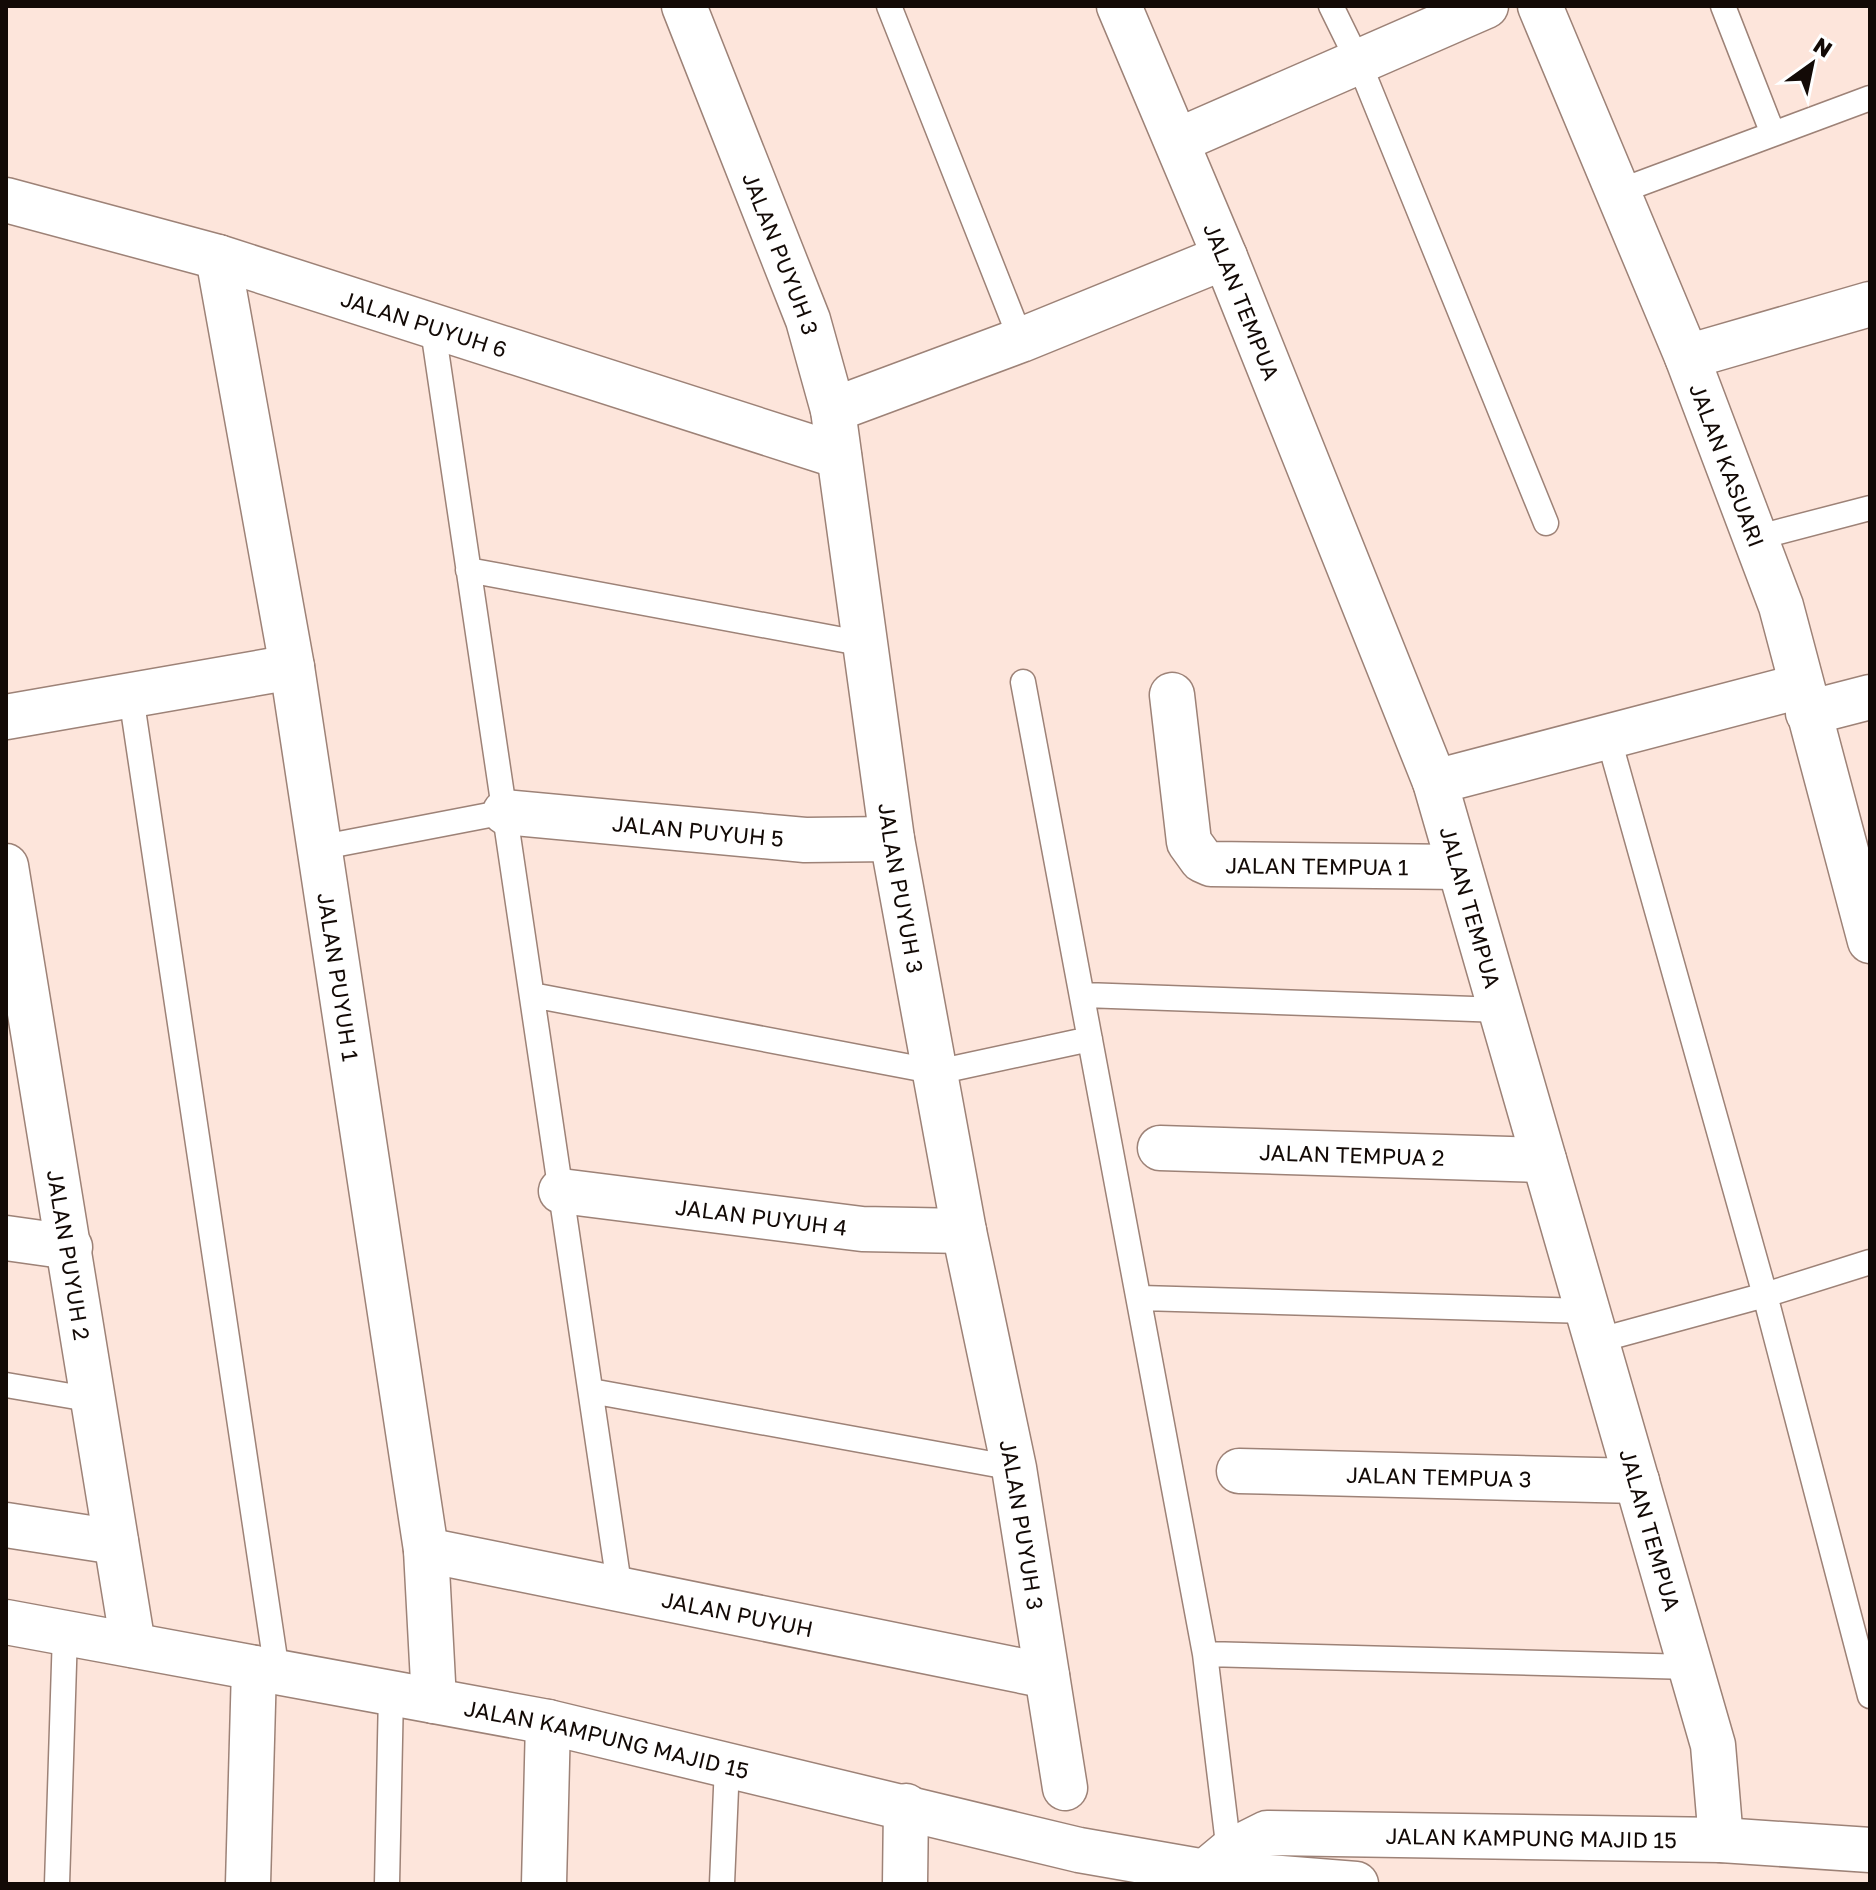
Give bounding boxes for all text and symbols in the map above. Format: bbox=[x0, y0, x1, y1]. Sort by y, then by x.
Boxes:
north arrow bbox=[1772, 24, 1852, 104]
text: N bbox=[1809, 31, 1838, 63]
street label: JALAN PUYUH 3 bbox=[738, 168, 825, 338]
street label: JALAN TEMPUA bbox=[1199, 219, 1286, 384]
street label: JALAN PUYUH 6 bbox=[338, 284, 511, 362]
street label: JALAN KASUARI bbox=[1685, 379, 1771, 551]
street label: JALAN PUYUH 3 bbox=[874, 801, 930, 975]
street label: JALAN PUYUH 5 bbox=[611, 809, 785, 851]
street label: JALAN TEMPUA bbox=[1435, 823, 1507, 991]
street label: JALAN TEMPUA 1 bbox=[1225, 851, 1409, 880]
street label: JALAN PUYUH 1 bbox=[313, 891, 365, 1063]
street label: JALAN TEMPUA 2 bbox=[1259, 1138, 1445, 1170]
street label: JALAN PUYUH 2 bbox=[42, 1168, 97, 1342]
street label: JALAN PUYUH 4 bbox=[674, 1192, 849, 1241]
street label: JALAN PUYUH 3 bbox=[995, 1437, 1050, 1612]
street label: JALAN TEMPUA bbox=[1615, 1446, 1687, 1614]
street label: JALAN TEMPUA 3 bbox=[1346, 1460, 1532, 1492]
street label: JALAN PUYUH bbox=[660, 1585, 816, 1642]
street label: JALAN KAMPUNG MAJID 15 bbox=[462, 1693, 752, 1784]
street label: JALAN KAMPUNG MAJID 15 bbox=[1385, 1821, 1677, 1853]

